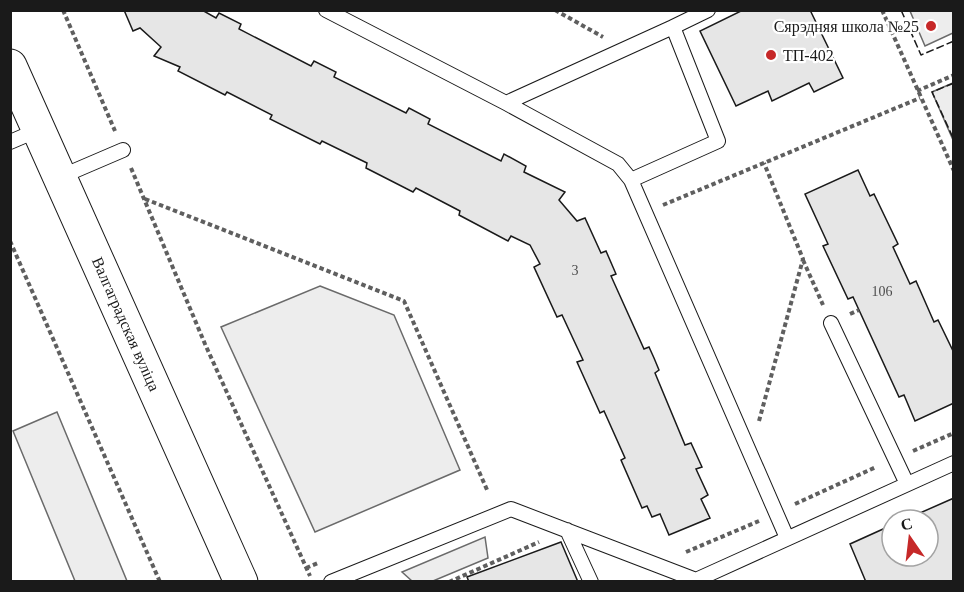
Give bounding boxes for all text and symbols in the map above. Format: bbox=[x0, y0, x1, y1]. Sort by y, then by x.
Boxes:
place label: Сярэдняя школа №25 bbox=[774, 18, 919, 36]
marker: Сярэдняя школа №25 bbox=[924, 19, 938, 33]
place label: ТП-402 bbox=[783, 47, 834, 64]
marker: ТП-402 bbox=[764, 48, 778, 62]
street label: Валгаградская вуліца bbox=[88, 254, 163, 394]
house number: 3 bbox=[572, 263, 579, 278]
house number: 106 bbox=[872, 284, 893, 299]
north arrow bbox=[880, 508, 940, 568]
text: С bbox=[899, 514, 914, 534]

